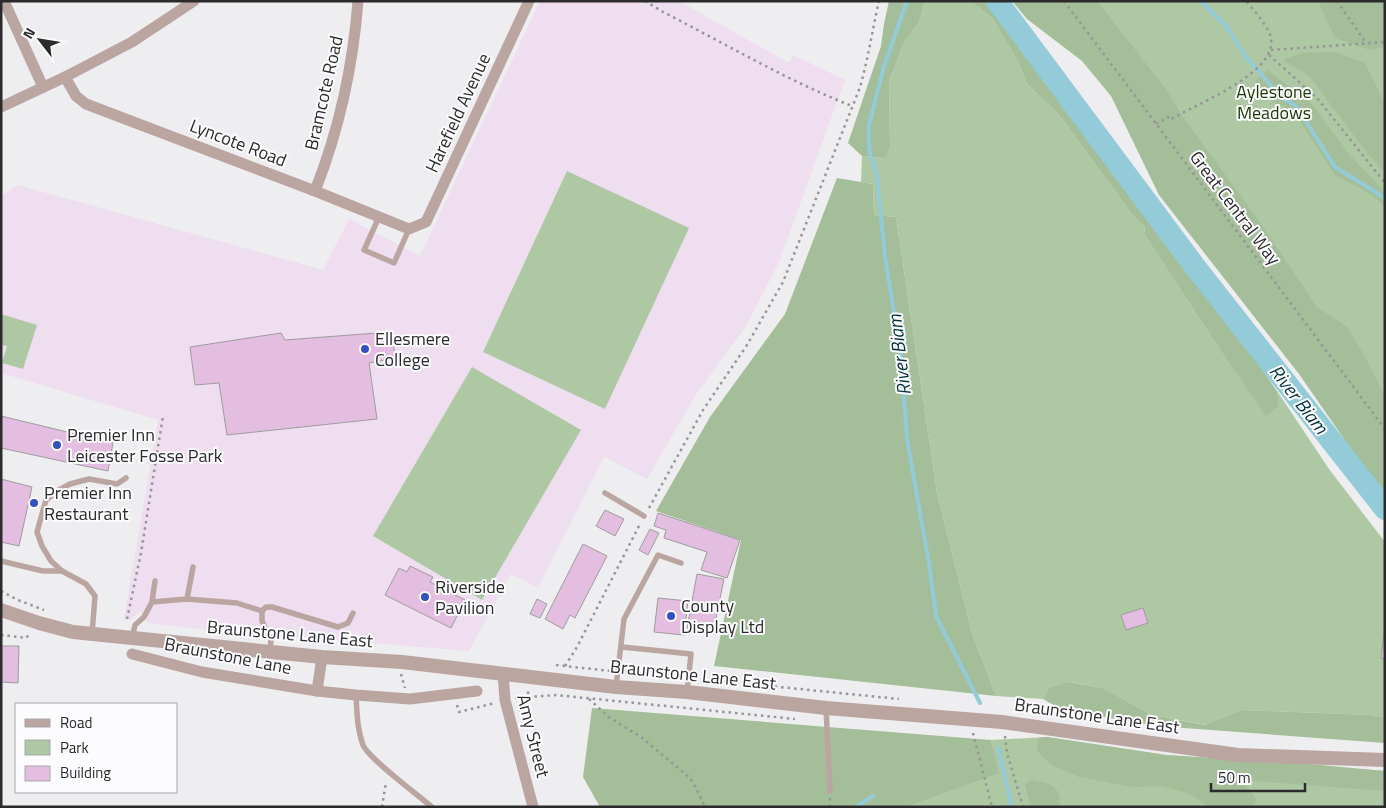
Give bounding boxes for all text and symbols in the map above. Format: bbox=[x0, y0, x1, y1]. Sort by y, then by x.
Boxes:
north arrow bbox=[15, 15, 65, 65]
text: N bbox=[17, 23, 40, 43]
street label: Bramcote Road bbox=[297, 33, 350, 153]
street label: Harefield Avenue bbox=[418, 49, 497, 177]
park label: Aylestone Meadows bbox=[1236, 78, 1312, 126]
street label: Lyncote Road bbox=[186, 112, 290, 173]
street label: Great Central Way bbox=[1183, 145, 1288, 271]
water label: River Biam bbox=[879, 312, 918, 397]
place label: Ellesmere College bbox=[375, 325, 450, 373]
marker: Ellesmere College bbox=[359, 343, 371, 355]
water label: River Biam bbox=[1263, 358, 1337, 441]
place label: Premier Inn Leicester Fosse Park bbox=[67, 421, 223, 469]
marker: Premier Inn Leicester Fosse Park bbox=[51, 439, 63, 451]
place label: Premier Inn Restaurant bbox=[44, 479, 132, 527]
marker: Premier Inn Restaurant bbox=[28, 497, 40, 509]
place label: Riverside Pavilion bbox=[435, 573, 505, 621]
marker: Riverside Pavilion bbox=[419, 591, 431, 603]
place label: County Display Ltd bbox=[681, 592, 764, 640]
marker: County Display Ltd bbox=[665, 610, 677, 622]
street label: Braunstone Lane East bbox=[206, 613, 375, 654]
street label: Braunstone Lane bbox=[162, 630, 294, 681]
street label: Braunstone Lane East bbox=[609, 652, 778, 697]
street label: Braunstone Lane East bbox=[1013, 691, 1182, 741]
street label: Amy Street bbox=[510, 692, 557, 781]
legend bbox=[15, 703, 178, 793]
text: Road bbox=[60, 711, 92, 734]
text: Park bbox=[60, 736, 89, 759]
scale bar bbox=[1211, 760, 1305, 792]
text: Building bbox=[60, 761, 111, 784]
text: 50 m bbox=[1218, 766, 1251, 789]

